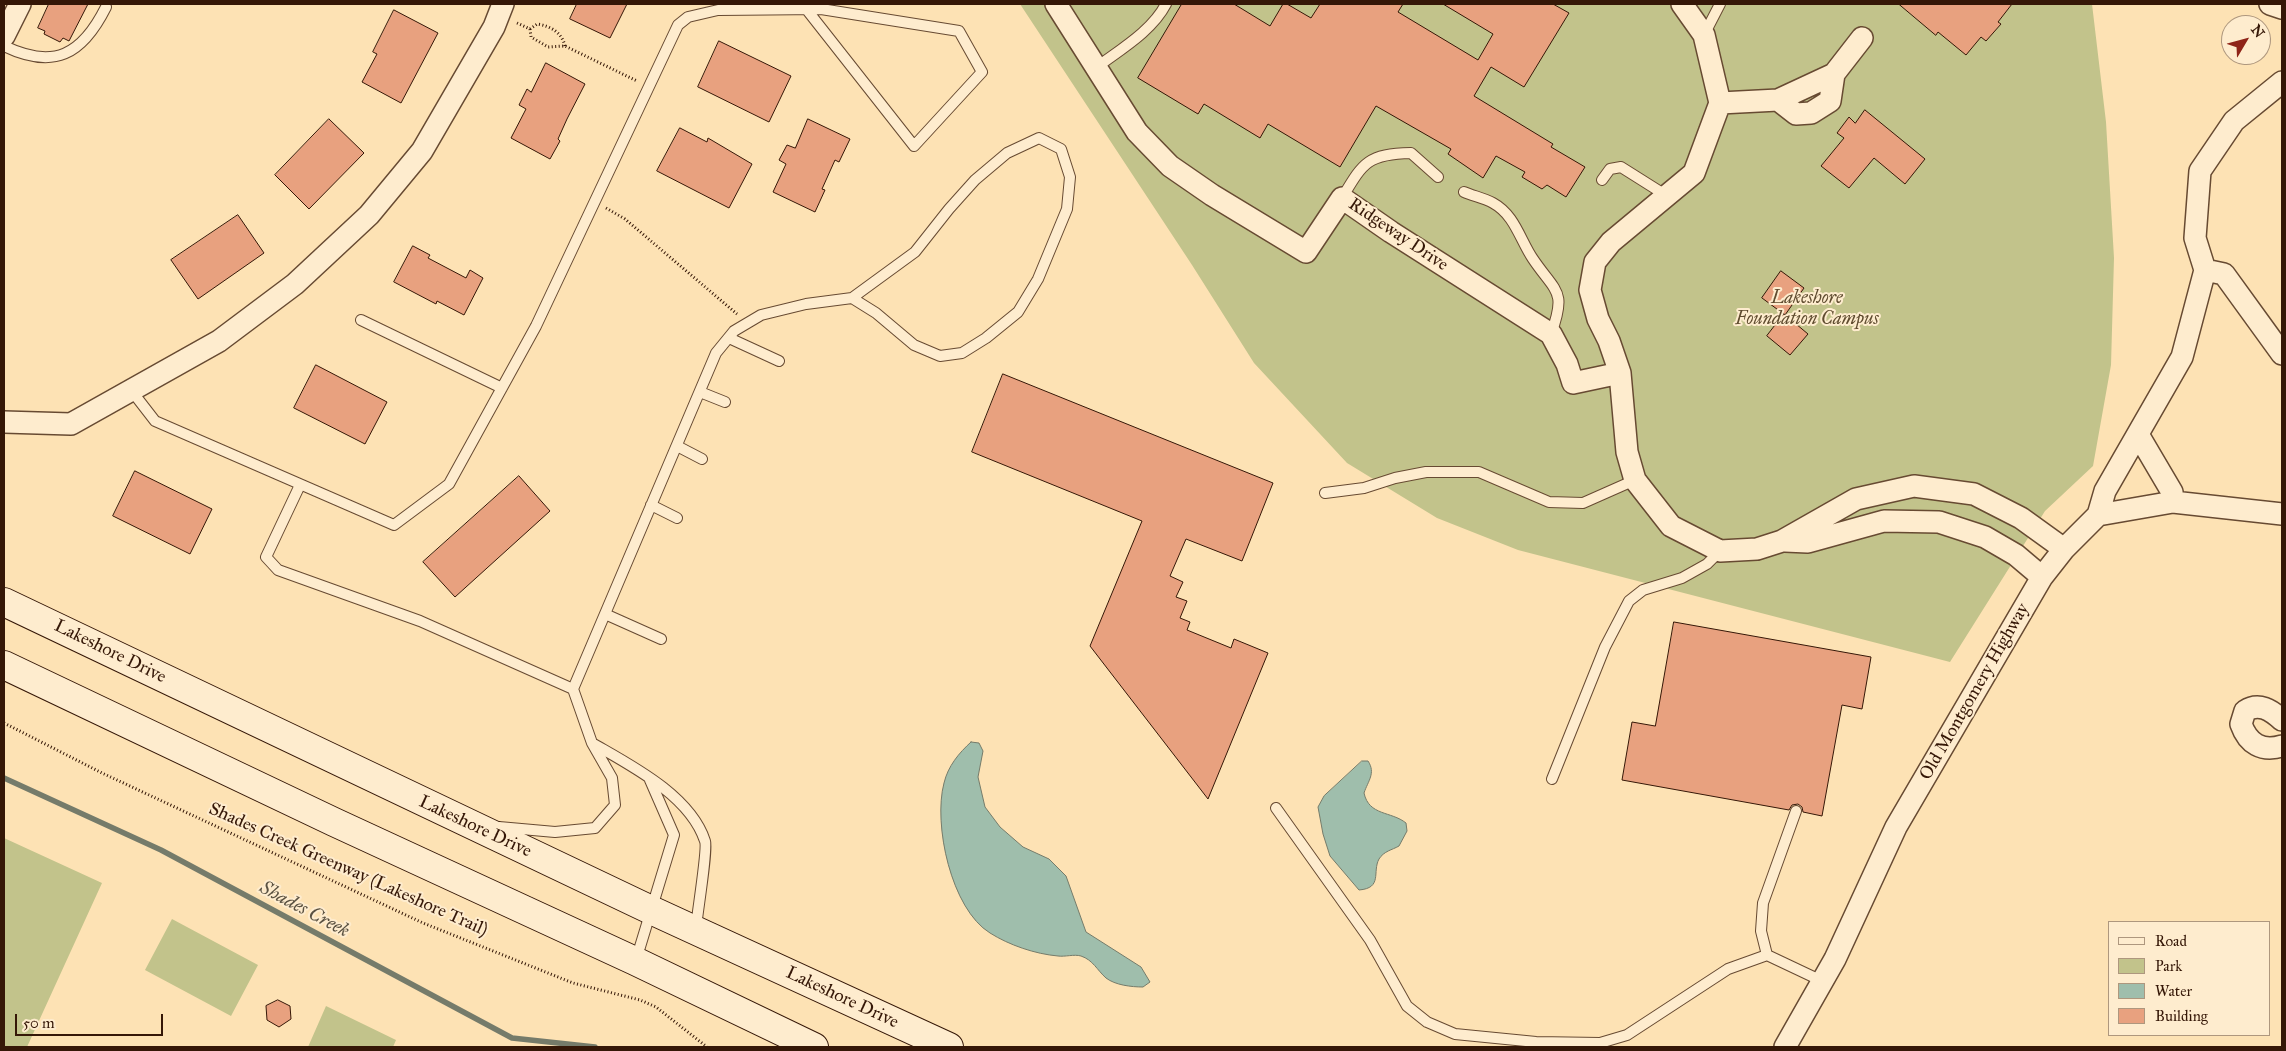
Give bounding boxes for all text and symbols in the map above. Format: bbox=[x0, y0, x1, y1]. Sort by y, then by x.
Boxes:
north arrow bbox=[2221, 15, 2271, 65]
text: N bbox=[2247, 21, 2268, 41]
street label: Ridgeway Drive bbox=[1344, 194, 1452, 276]
park label: Lakeshore Foundation Campus bbox=[1735, 288, 1879, 330]
street label: Old Montgomery Highway bbox=[1916, 600, 2034, 784]
street label: Lakeshore Drive bbox=[50, 616, 170, 688]
street label: Lakeshore Drive bbox=[415, 791, 535, 863]
street label: Shades Creek Greenway (Lakeshore Trail) bbox=[205, 798, 491, 942]
water label: Shades Creek bbox=[255, 877, 353, 943]
legend bbox=[2108, 921, 2271, 1036]
text: Road bbox=[2155, 932, 2187, 950]
text: Park bbox=[2155, 957, 2182, 975]
street label: Lakeshore Drive bbox=[782, 962, 902, 1034]
text: Water bbox=[2155, 982, 2192, 1000]
scale bar bbox=[18, 1004, 165, 1036]
text: Building bbox=[2155, 1007, 2208, 1025]
text: 50 m bbox=[23, 1014, 55, 1032]

